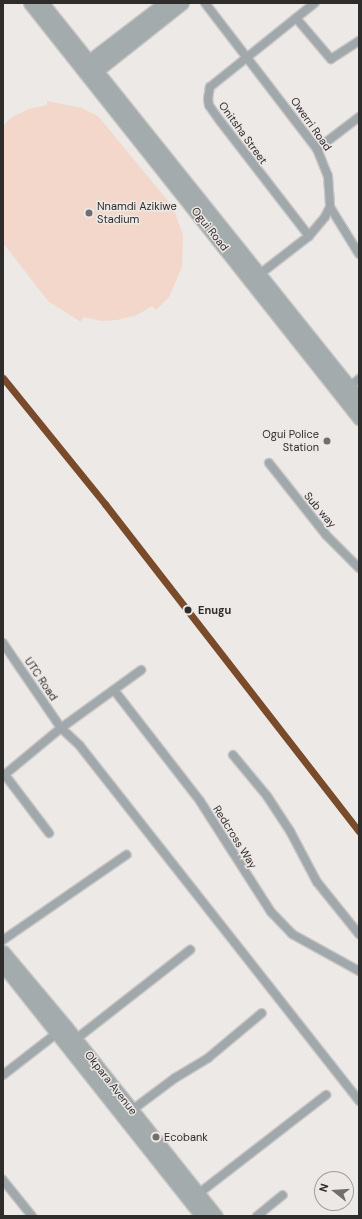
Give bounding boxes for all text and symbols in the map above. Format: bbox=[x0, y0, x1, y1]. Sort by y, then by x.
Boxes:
street label: Owerri Road bbox=[288, 95, 334, 153]
street label: Onitsha Street bbox=[216, 99, 270, 167]
place label: Nnamdi Azikiwe Stadium bbox=[97, 200, 177, 226]
street label: Ogui Road bbox=[189, 204, 231, 254]
marker: Nnamdi Azikiwe Stadium bbox=[84, 208, 94, 218]
place label: Ogui Police Station bbox=[262, 428, 319, 454]
marker: Ogui Police Station bbox=[322, 436, 332, 446]
street label: Sub way bbox=[301, 489, 339, 531]
marker: Enugu bbox=[181, 603, 195, 617]
place label: Enugu bbox=[198, 603, 231, 617]
street label: UTC Road bbox=[22, 655, 60, 703]
street label: Redcross Way bbox=[210, 803, 260, 871]
street label: Okpara Avenue bbox=[82, 1048, 140, 1118]
place label: Ecobank bbox=[164, 1130, 208, 1144]
marker: Ecobank bbox=[151, 1132, 161, 1142]
north arrow bbox=[314, 1171, 354, 1211]
text: N bbox=[316, 1182, 331, 1194]

